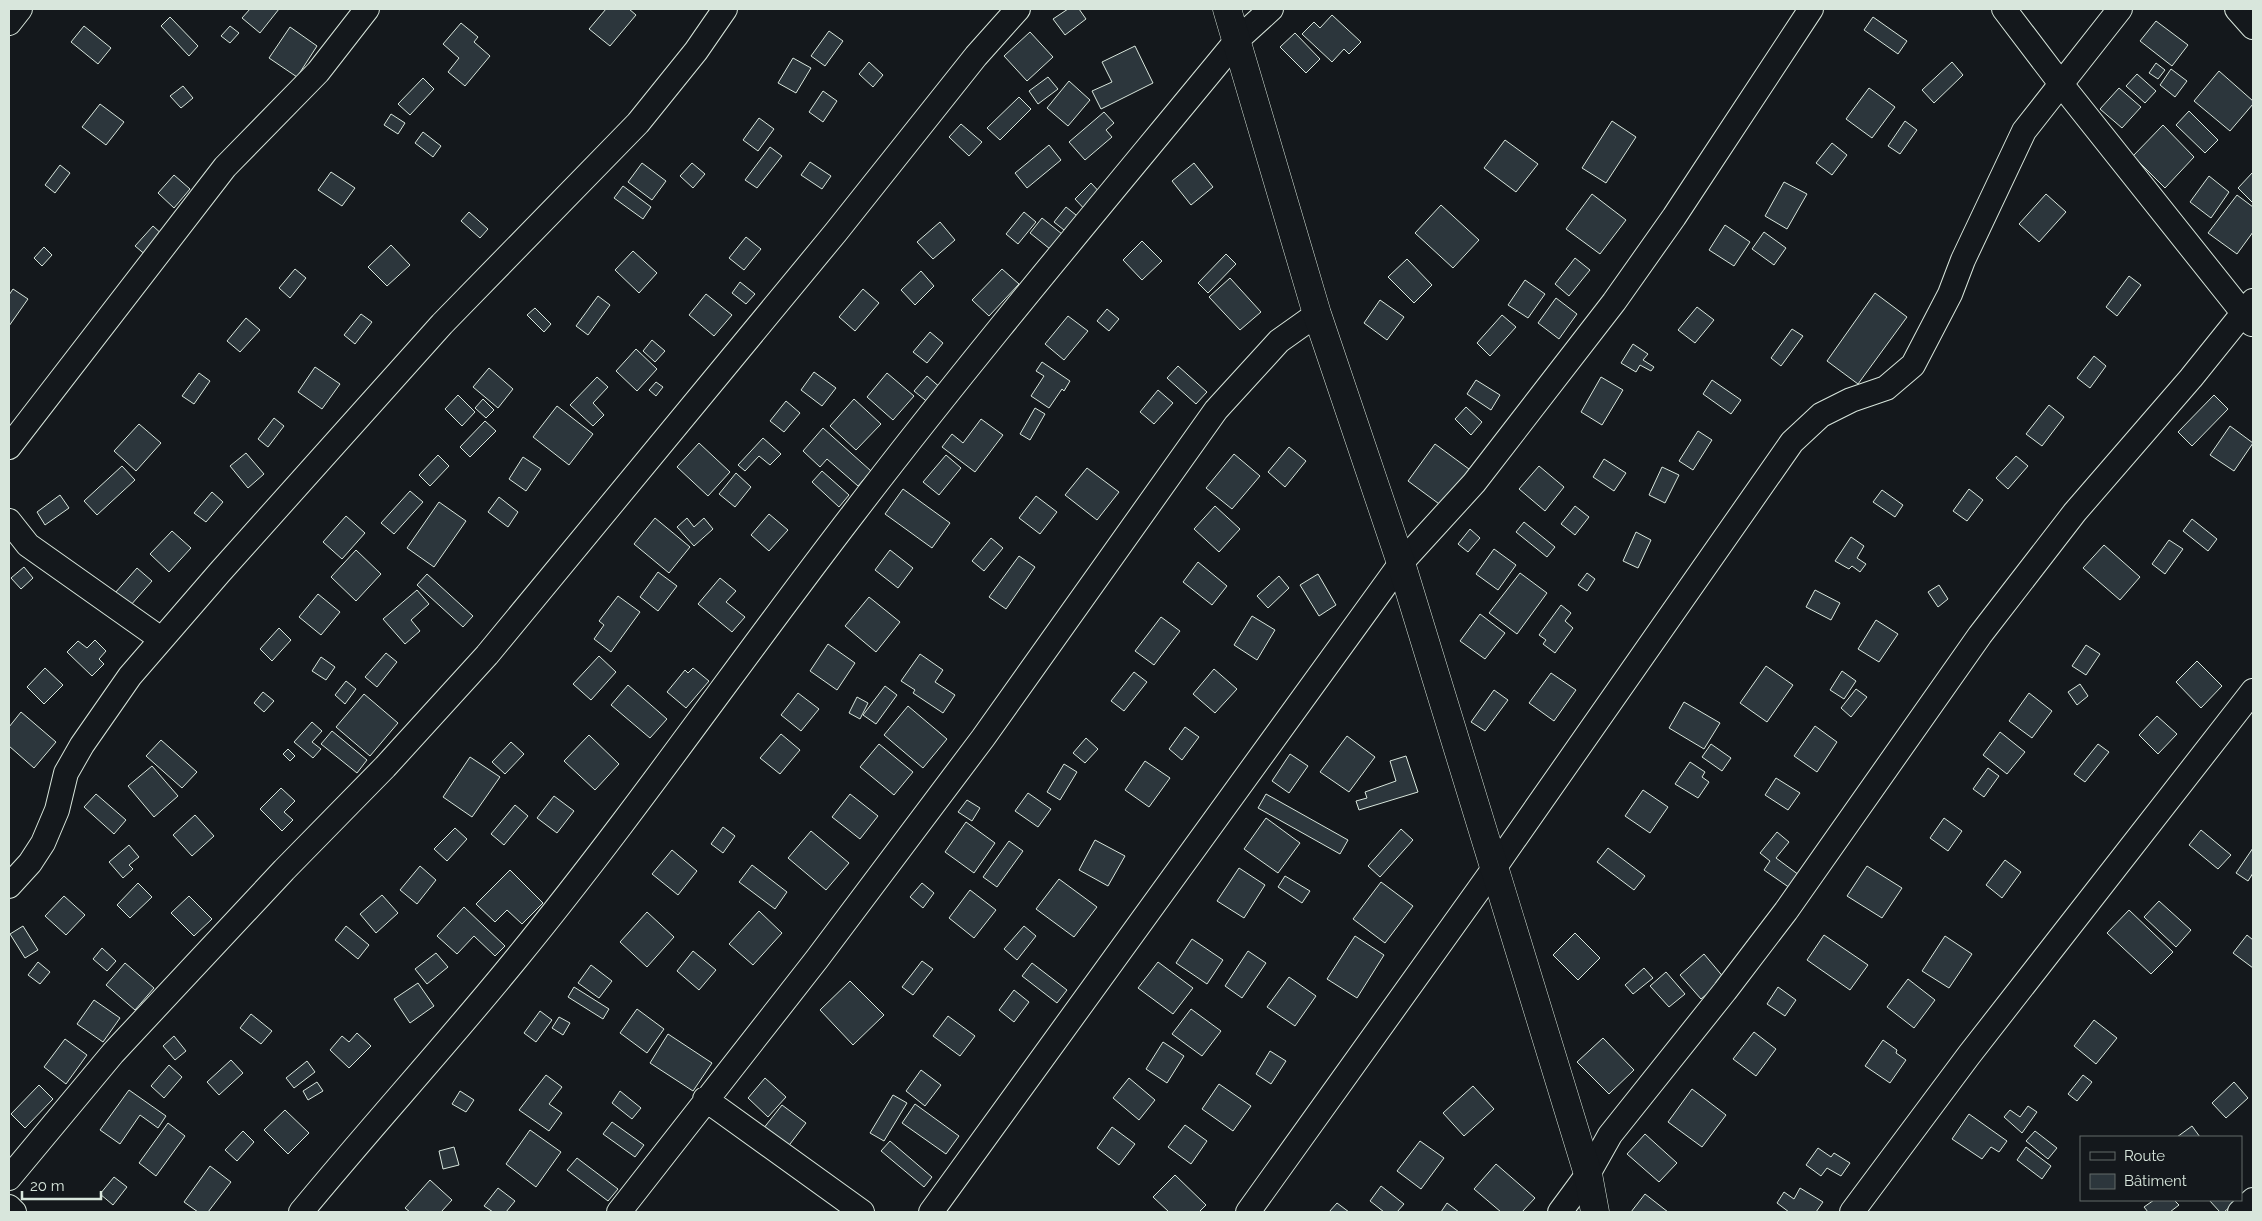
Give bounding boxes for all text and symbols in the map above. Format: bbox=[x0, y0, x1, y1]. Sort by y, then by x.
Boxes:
legend bbox=[2080, 1136, 2242, 1201]
text: Route bbox=[2124, 1147, 2165, 1165]
scale bar bbox=[22, 1168, 101, 1200]
text: Bâtiment bbox=[2124, 1172, 2187, 1190]
text: 20 m bbox=[30, 1177, 65, 1195]

